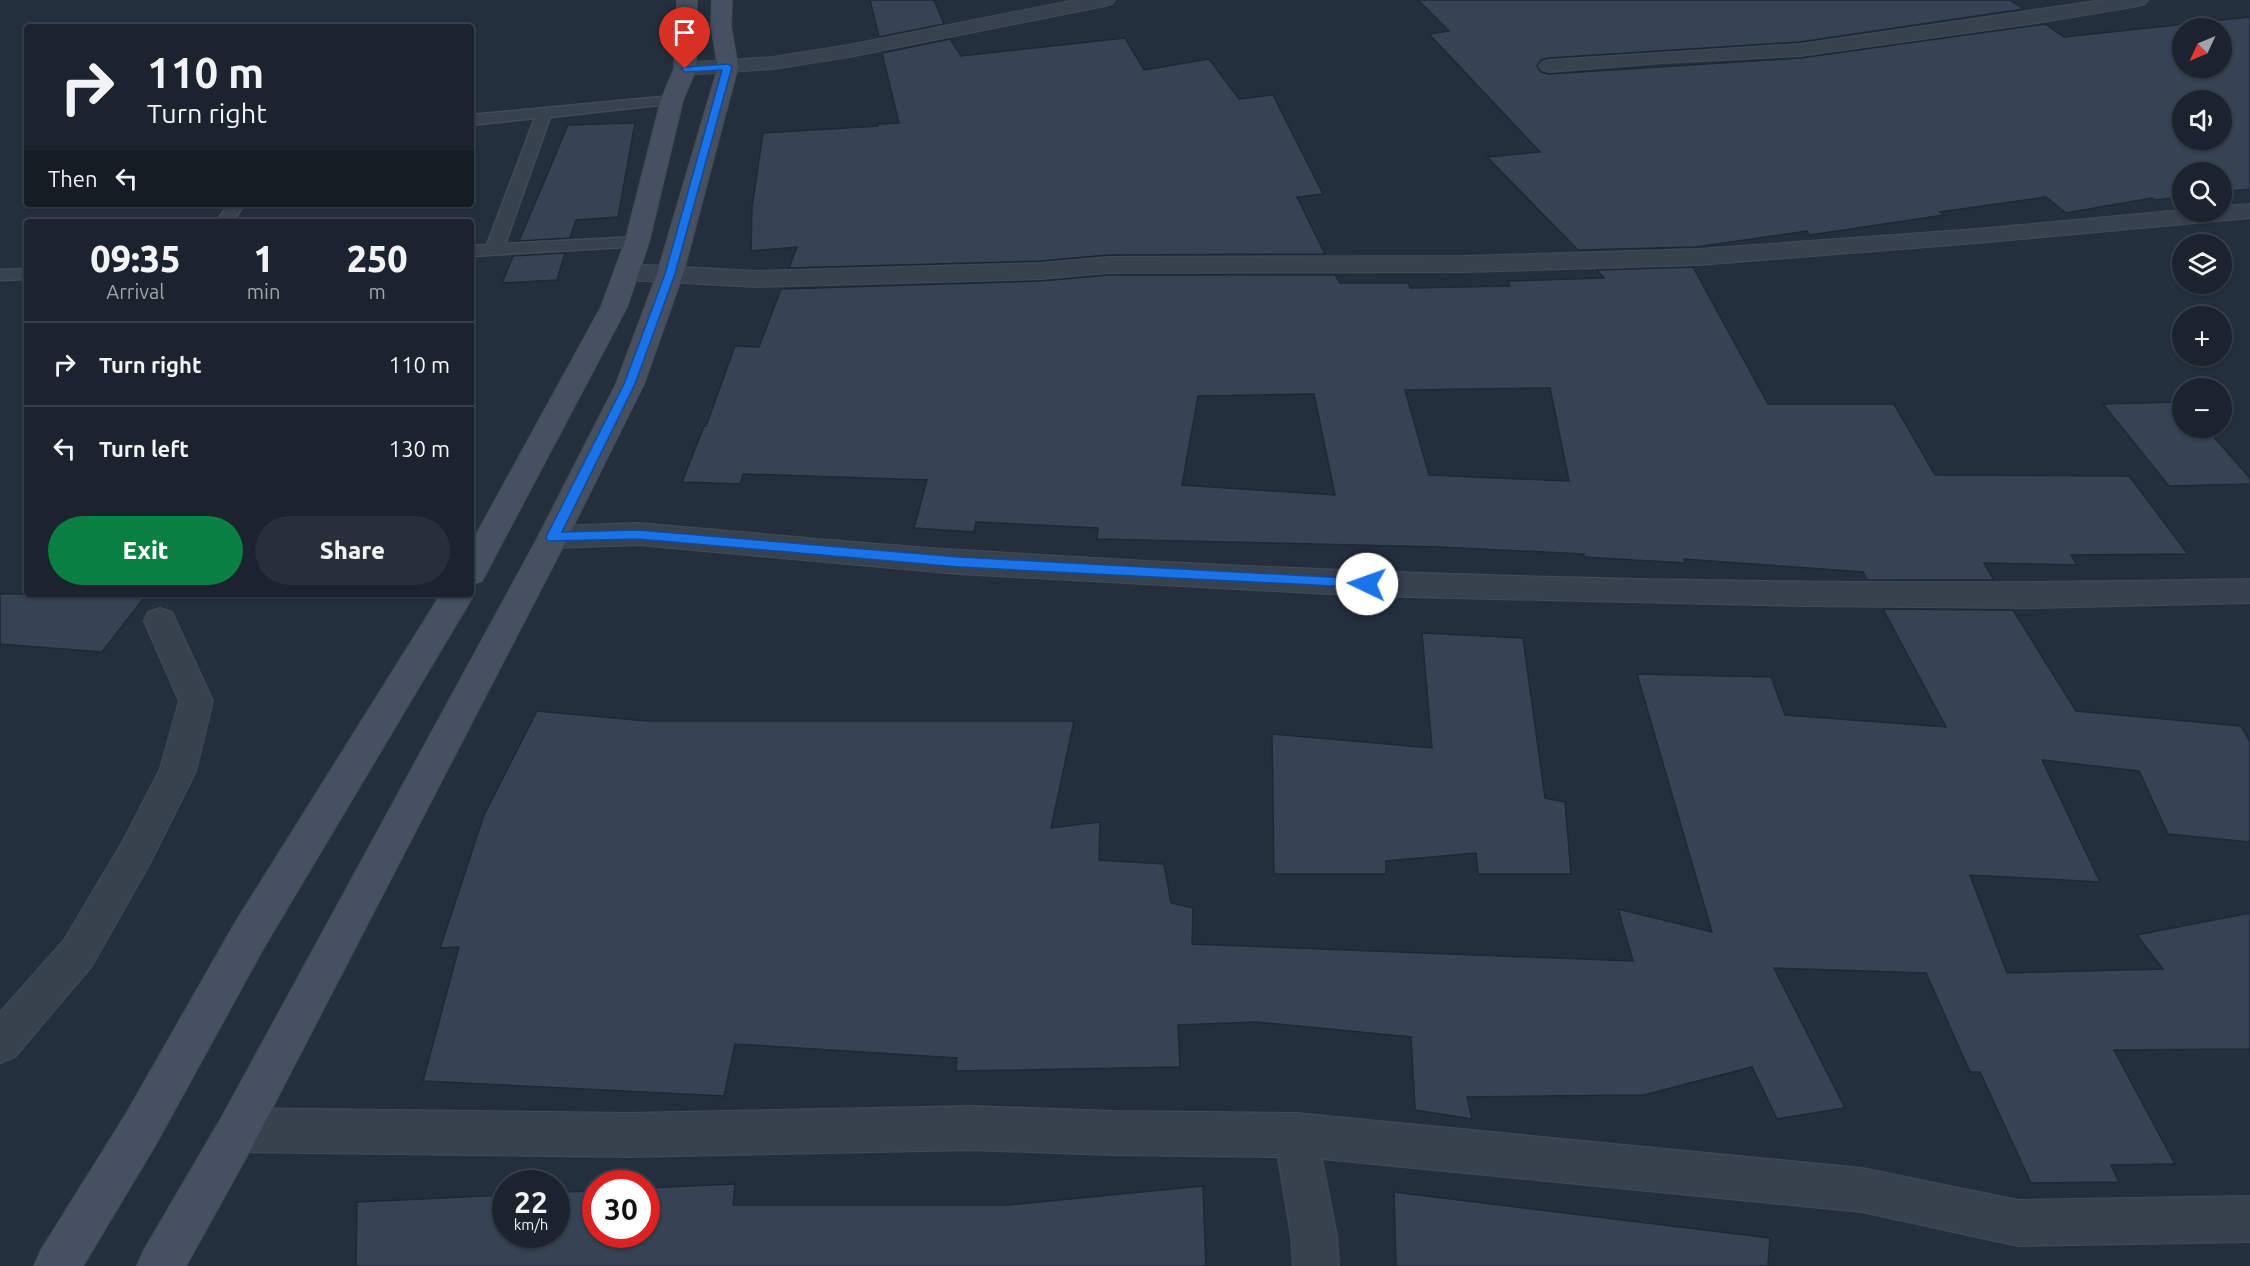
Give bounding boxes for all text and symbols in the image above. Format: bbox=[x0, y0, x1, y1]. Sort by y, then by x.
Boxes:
pin bbox=[659, 7, 710, 69]
icon: arrive bbox=[668, 16, 701, 49]
north arrow bbox=[2172, 18, 2232, 78]
map controls bbox=[2172, 18, 2232, 438]
icon: right bbox=[48, 48, 126, 126]
text: 110 m bbox=[147, 49, 264, 96]
button: sound bbox=[2172, 90, 2232, 150]
text: Turn right bbox=[147, 98, 267, 128]
icon: left bbox=[110, 162, 143, 195]
button: search bbox=[2172, 162, 2232, 222]
text: Then bbox=[48, 166, 98, 191]
button: layers bbox=[2172, 234, 2232, 294]
text: 09:35 bbox=[90, 238, 180, 279]
text: 1 bbox=[253, 238, 274, 279]
text: 250 bbox=[347, 238, 408, 279]
text: Arrival bbox=[106, 280, 165, 303]
text: min bbox=[247, 280, 280, 303]
text: m bbox=[369, 280, 386, 303]
button: + bbox=[2172, 306, 2232, 366]
icon: right bbox=[48, 348, 81, 381]
text: Turn right bbox=[99, 352, 201, 377]
text: 110 m bbox=[389, 352, 450, 377]
button: − bbox=[2172, 378, 2232, 438]
icon: left bbox=[48, 432, 81, 465]
text: Turn left bbox=[99, 436, 189, 461]
text: 130 m bbox=[389, 436, 450, 461]
button: Exit bbox=[48, 516, 243, 585]
button: Share bbox=[255, 516, 450, 585]
position arrow bbox=[1335, 552, 1399, 616]
speed limit sign: 30 bbox=[582, 1170, 660, 1248]
text: 22 bbox=[514, 1185, 548, 1219]
text: km/h bbox=[514, 1216, 548, 1233]

